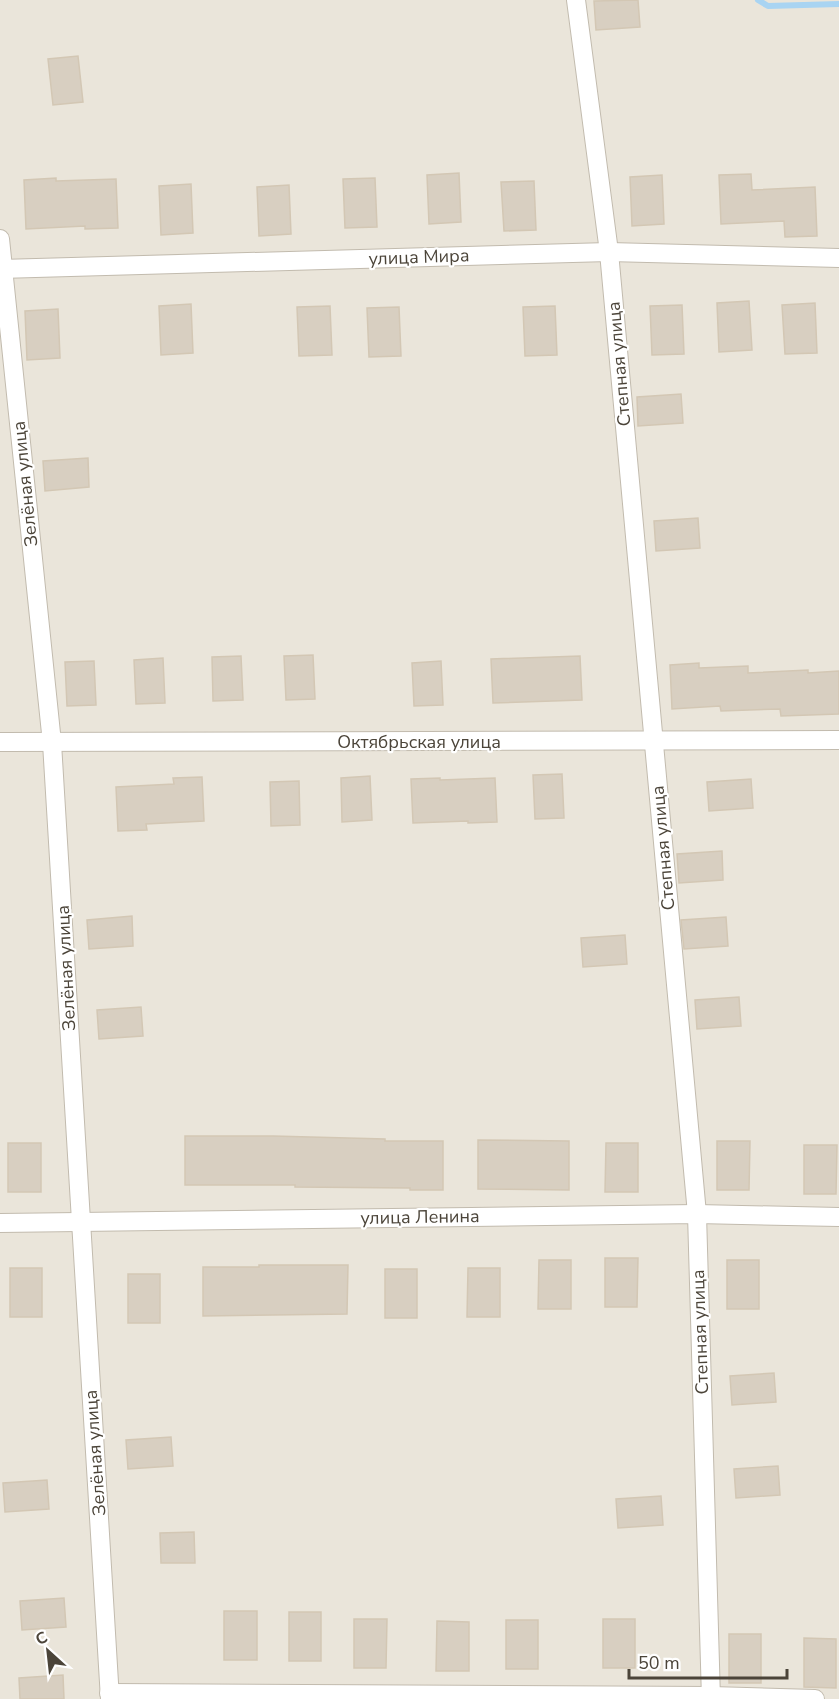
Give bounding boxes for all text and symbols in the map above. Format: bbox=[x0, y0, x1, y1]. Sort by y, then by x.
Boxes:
street label: улица Мира bbox=[368, 243, 470, 271]
street label: Степная улица bbox=[602, 301, 636, 427]
street label: Зелёная улица bbox=[6, 420, 44, 548]
street label: Октябрьская улица bbox=[337, 730, 501, 754]
street label: Степная улица bbox=[646, 785, 680, 911]
street label: Зелёная улица bbox=[51, 904, 81, 1032]
street label: улица Ленина bbox=[360, 1204, 480, 1230]
street label: Степная улица bbox=[686, 1269, 714, 1395]
street label: Зелёная улица bbox=[79, 1389, 111, 1517]
north arrow bbox=[18, 1621, 78, 1681]
text: С bbox=[32, 1626, 52, 1651]
scale bar bbox=[629, 1642, 786, 1680]
text: 50 m bbox=[638, 1651, 680, 1675]

